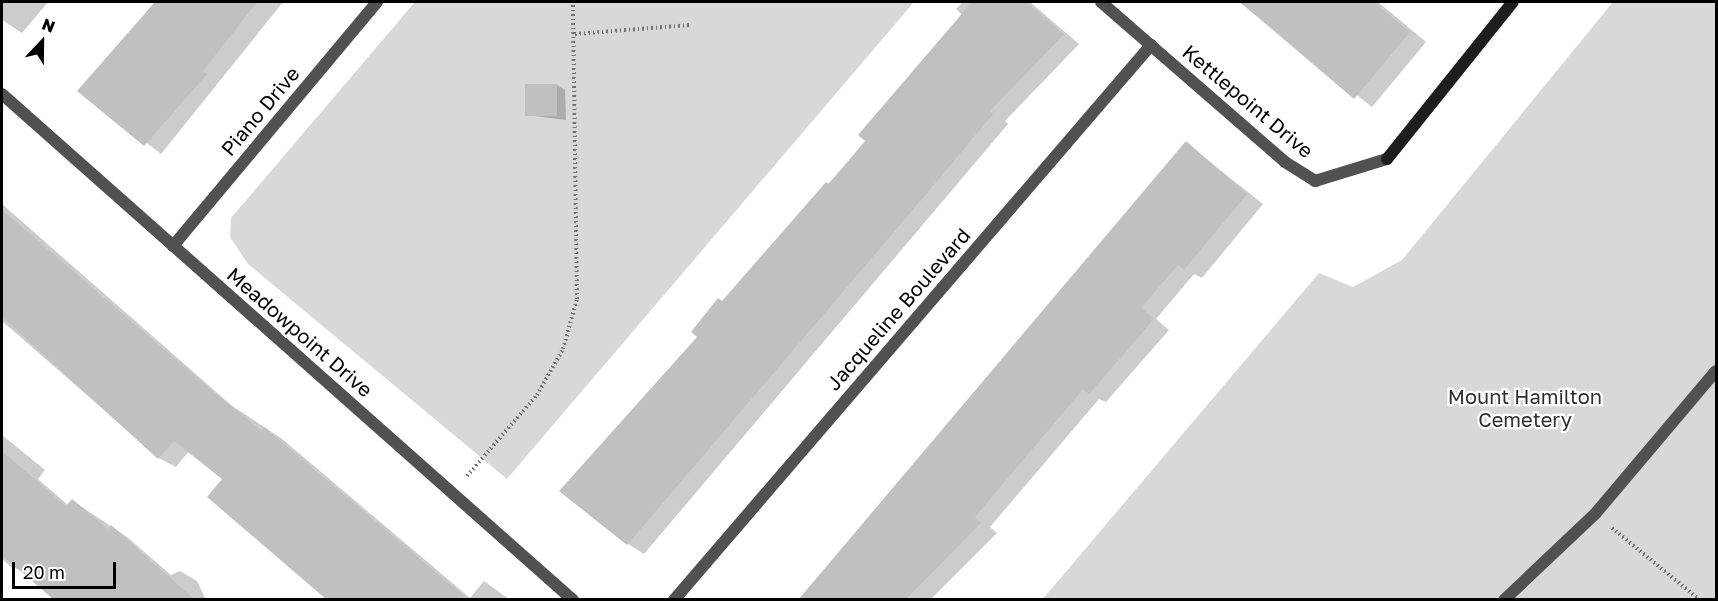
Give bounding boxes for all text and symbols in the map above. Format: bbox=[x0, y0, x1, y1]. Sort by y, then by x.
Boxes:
north arrow bbox=[12, 12, 72, 72]
text: N bbox=[39, 14, 58, 37]
street label: Kettlepoint Drive bbox=[1178, 39, 1318, 163]
street label: Piano Drive bbox=[216, 62, 304, 160]
street label: Jacqueline Boulevard bbox=[821, 223, 975, 395]
street label: Meadowpoint Drive bbox=[222, 262, 378, 402]
park label: Mount Hamilton Cemetery bbox=[1448, 384, 1602, 431]
scale bar bbox=[15, 550, 118, 588]
text: 20 m bbox=[23, 561, 65, 583]

